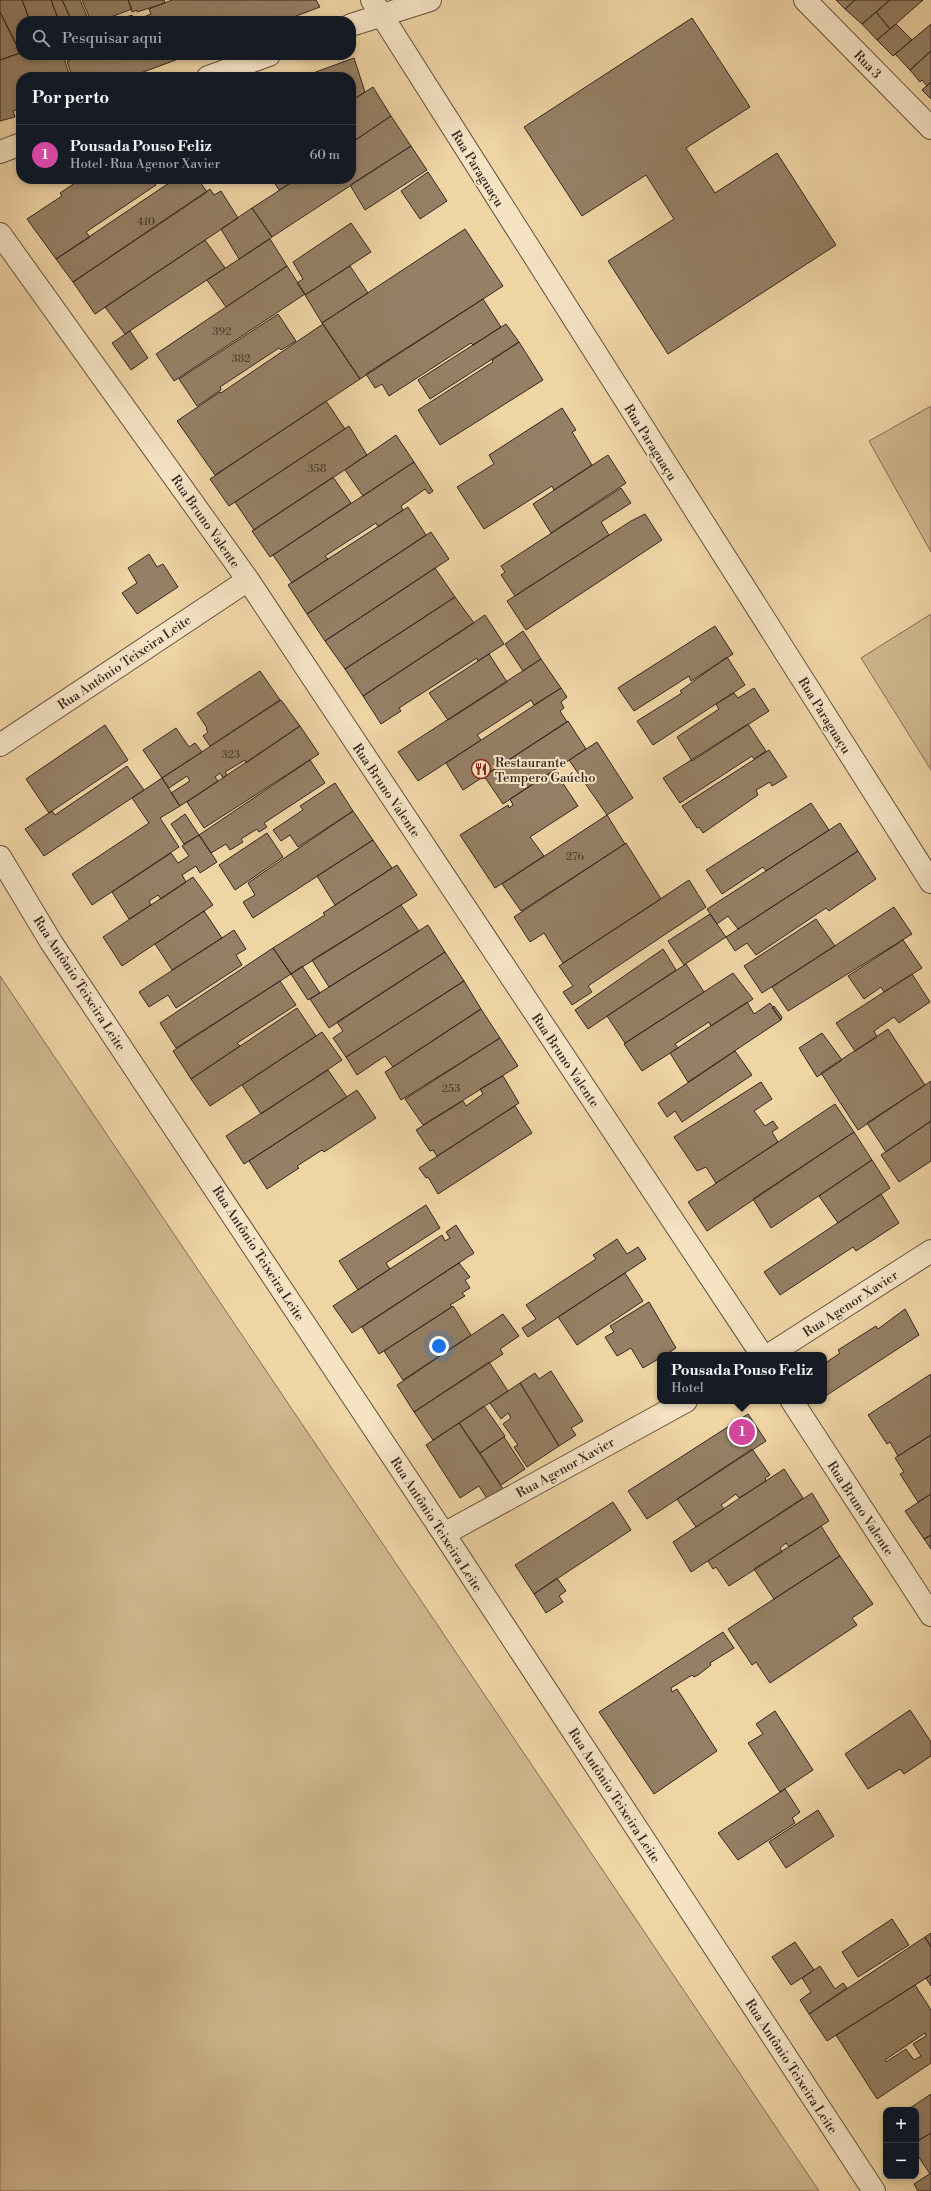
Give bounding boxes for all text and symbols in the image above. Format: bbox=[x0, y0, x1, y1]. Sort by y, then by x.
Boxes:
search box bbox=[16, 16, 356, 60]
icon: search bbox=[30, 27, 52, 49]
text: Pesquisar aqui bbox=[62, 29, 162, 48]
street label: Rua 3 bbox=[850, 47, 884, 82]
text: Por perto bbox=[32, 87, 109, 109]
street label: Rua Paraguaçu bbox=[447, 127, 507, 210]
text: Pousada Pouso Feliz bbox=[70, 137, 212, 156]
text: 1 bbox=[42, 147, 48, 163]
text: 60 m bbox=[309, 147, 340, 163]
text: Hotel · Rua Agenor Xavier bbox=[70, 156, 220, 172]
house number: 410 bbox=[137, 215, 155, 229]
house number: 392 bbox=[212, 325, 232, 339]
house number: 382 bbox=[231, 352, 251, 366]
street label: Rua Paraguaçu bbox=[620, 401, 680, 484]
house number: 358 bbox=[308, 462, 327, 476]
street label: Rua Bruno Valente bbox=[167, 472, 244, 572]
street label: Rua Antônio Teixeira Leite bbox=[55, 612, 195, 713]
street label: Rua Paraguaçu bbox=[794, 674, 854, 757]
street label: Rua Bruno Valente bbox=[349, 741, 424, 841]
house number: 323 bbox=[222, 748, 240, 762]
place label: Restaurante Tempero Gaúcho bbox=[495, 755, 595, 786]
restaurant icon: Restaurante Tempero Gaúcho bbox=[470, 758, 492, 780]
house number: 276 bbox=[566, 850, 584, 864]
street label: Rua Antônio Teixeira Leite bbox=[30, 913, 129, 1054]
street label: Rua Bruno Valente bbox=[528, 1011, 603, 1111]
house number: 253 bbox=[442, 1082, 460, 1096]
street label: Rua Antônio Teixeira Leite bbox=[209, 1183, 308, 1324]
street label: Rua Agenor Xavier bbox=[800, 1267, 901, 1340]
your location bbox=[429, 1336, 449, 1356]
popup bbox=[657, 1352, 827, 1404]
text: Pousada Pouso Feliz bbox=[671, 1361, 813, 1380]
text: Hotel bbox=[671, 1380, 704, 1396]
pin: 1 bbox=[729, 1417, 755, 1447]
street label: Rua Agenor Xavier bbox=[514, 1434, 618, 1502]
street label: Rua Antônio Teixeira Leite bbox=[387, 1454, 486, 1595]
street label: Rua Bruno Valente bbox=[824, 1458, 897, 1559]
street label: Rua Antônio Teixeira Leite bbox=[565, 1725, 664, 1866]
street label: Rua Antônio Teixeira Leite bbox=[742, 1996, 841, 2137]
map controls bbox=[883, 2107, 919, 2179]
button: + bbox=[883, 2107, 919, 2143]
button: − bbox=[883, 2143, 919, 2179]

